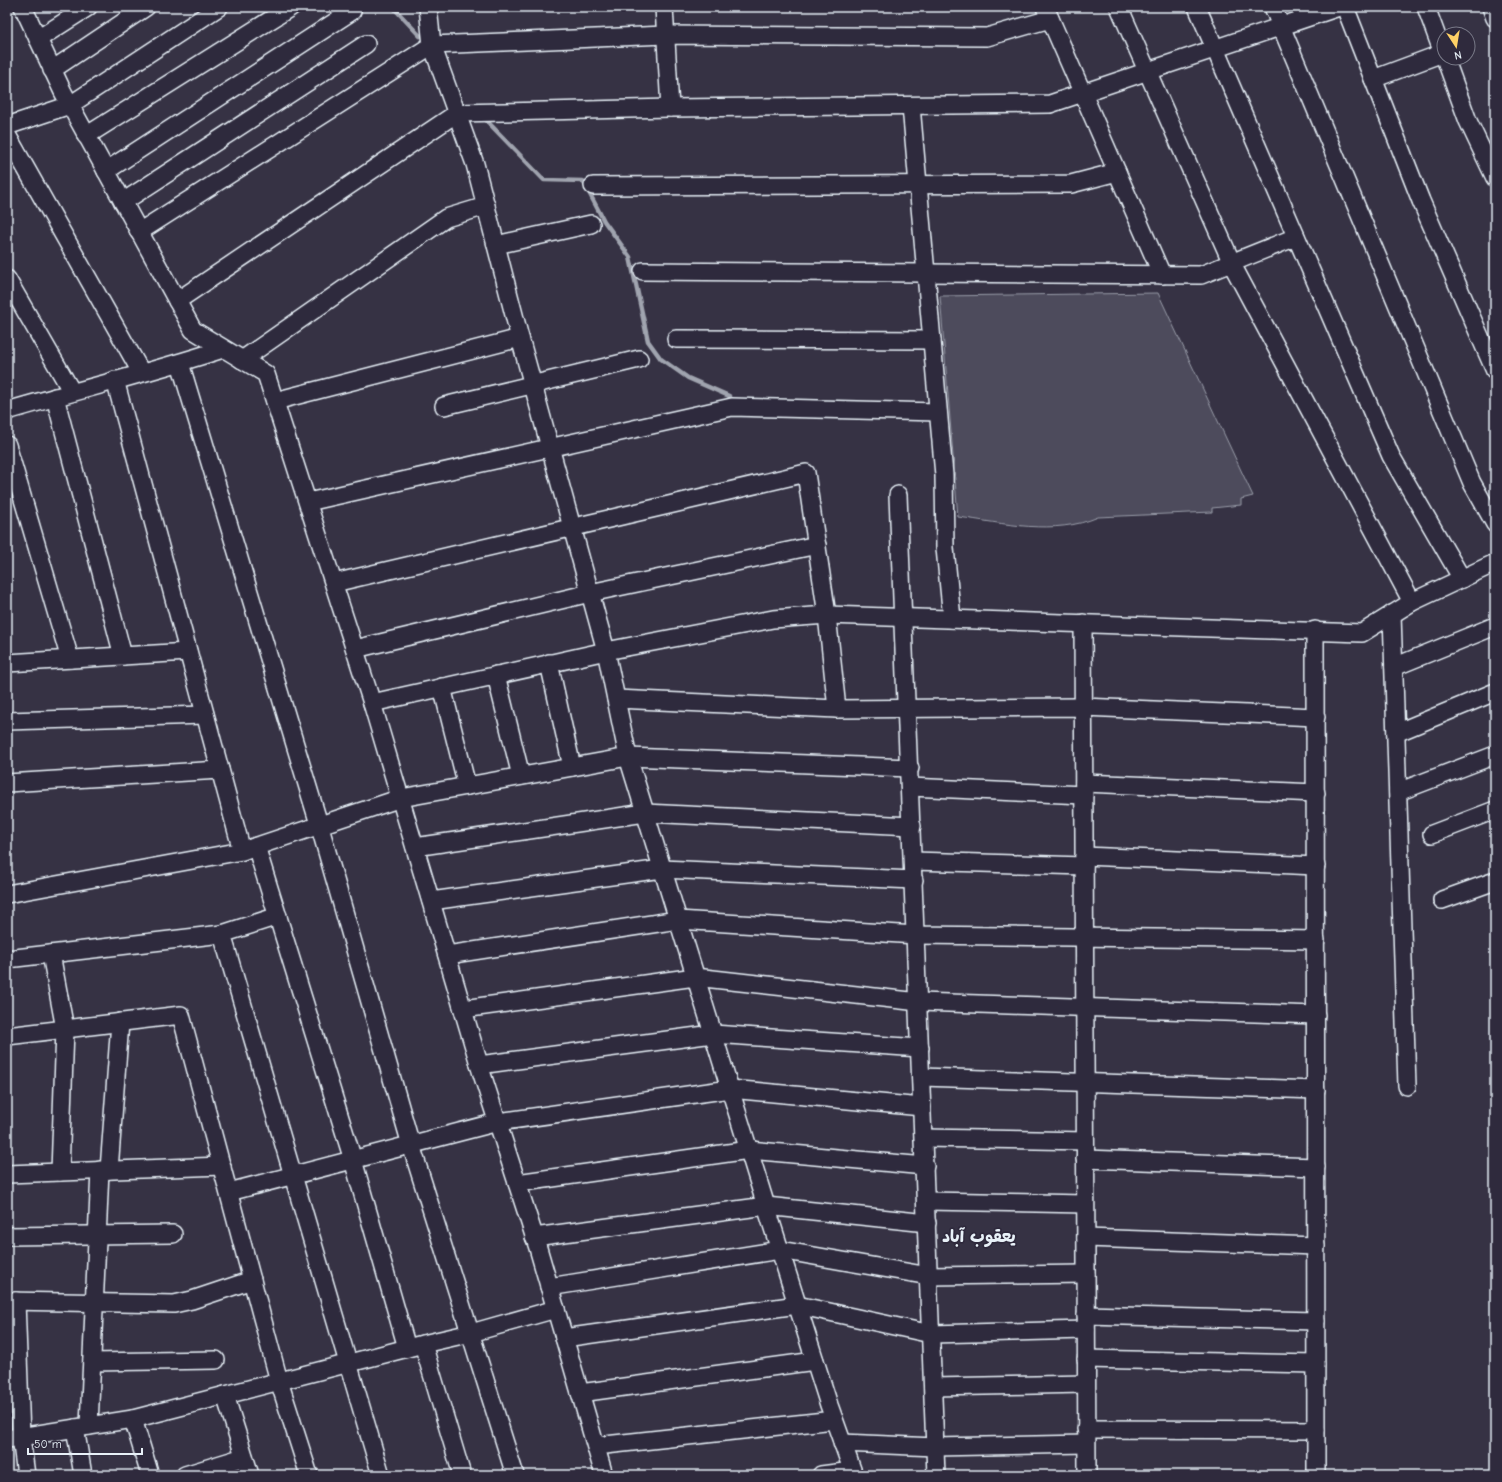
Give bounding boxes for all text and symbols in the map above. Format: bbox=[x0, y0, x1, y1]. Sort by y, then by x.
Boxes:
north arrow bbox=[1436, 26, 1476, 66]
text: N bbox=[1453, 48, 1463, 62]
district label: یعقوب آباد bbox=[942, 1226, 1016, 1247]
scale bar bbox=[28, 1430, 142, 1456]
text: 50 m bbox=[34, 1437, 62, 1451]

